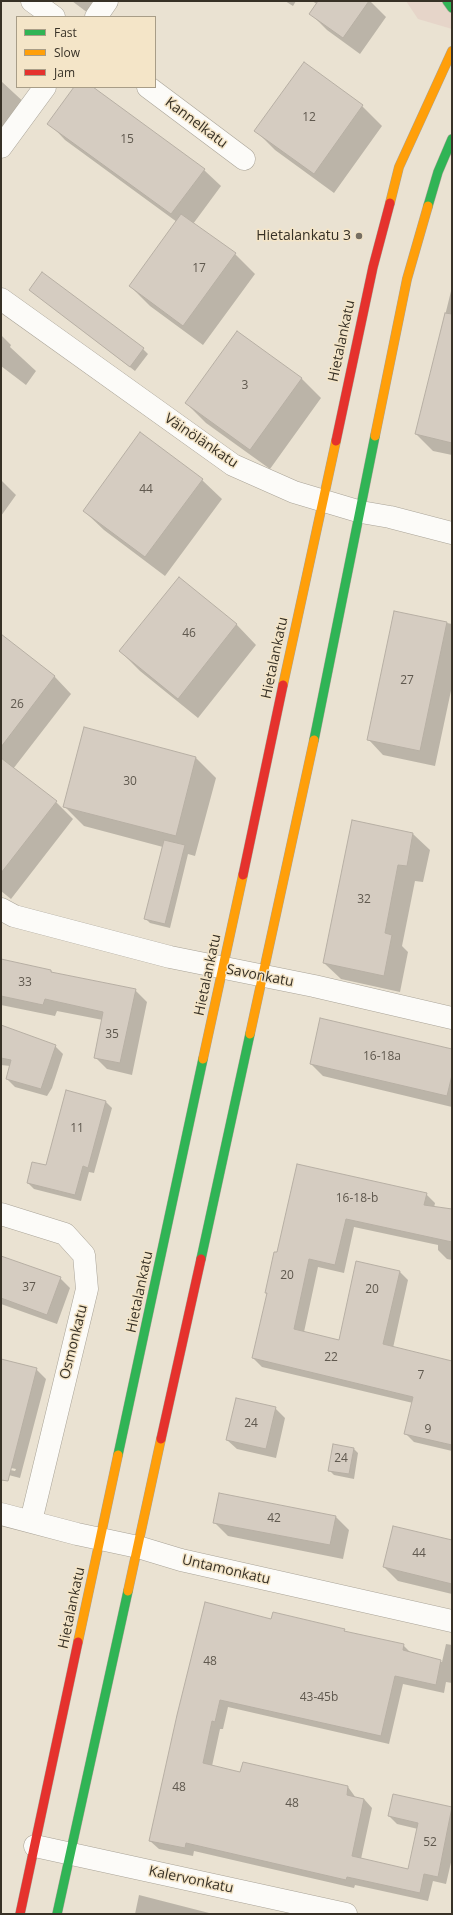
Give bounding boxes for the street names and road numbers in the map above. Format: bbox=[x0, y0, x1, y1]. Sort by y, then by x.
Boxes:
street label: Kannelkatu bbox=[162, 94, 230, 152]
street label: Hietalankatu bbox=[325, 299, 359, 383]
street label: Väinölänkatu bbox=[161, 410, 241, 472]
street label: Hietalankatu bbox=[258, 616, 292, 700]
street label: Hietalankatu bbox=[191, 933, 225, 1017]
street label: Savonkatu bbox=[225, 961, 295, 991]
street label: Hietalankatu bbox=[123, 1250, 157, 1334]
street label: Osmonkatu bbox=[57, 1303, 91, 1381]
street label: Untamonkatu bbox=[180, 1552, 272, 1588]
street label: Hietalankatu bbox=[55, 1566, 89, 1650]
street label: Kalervonkatu bbox=[147, 1863, 235, 1897]

